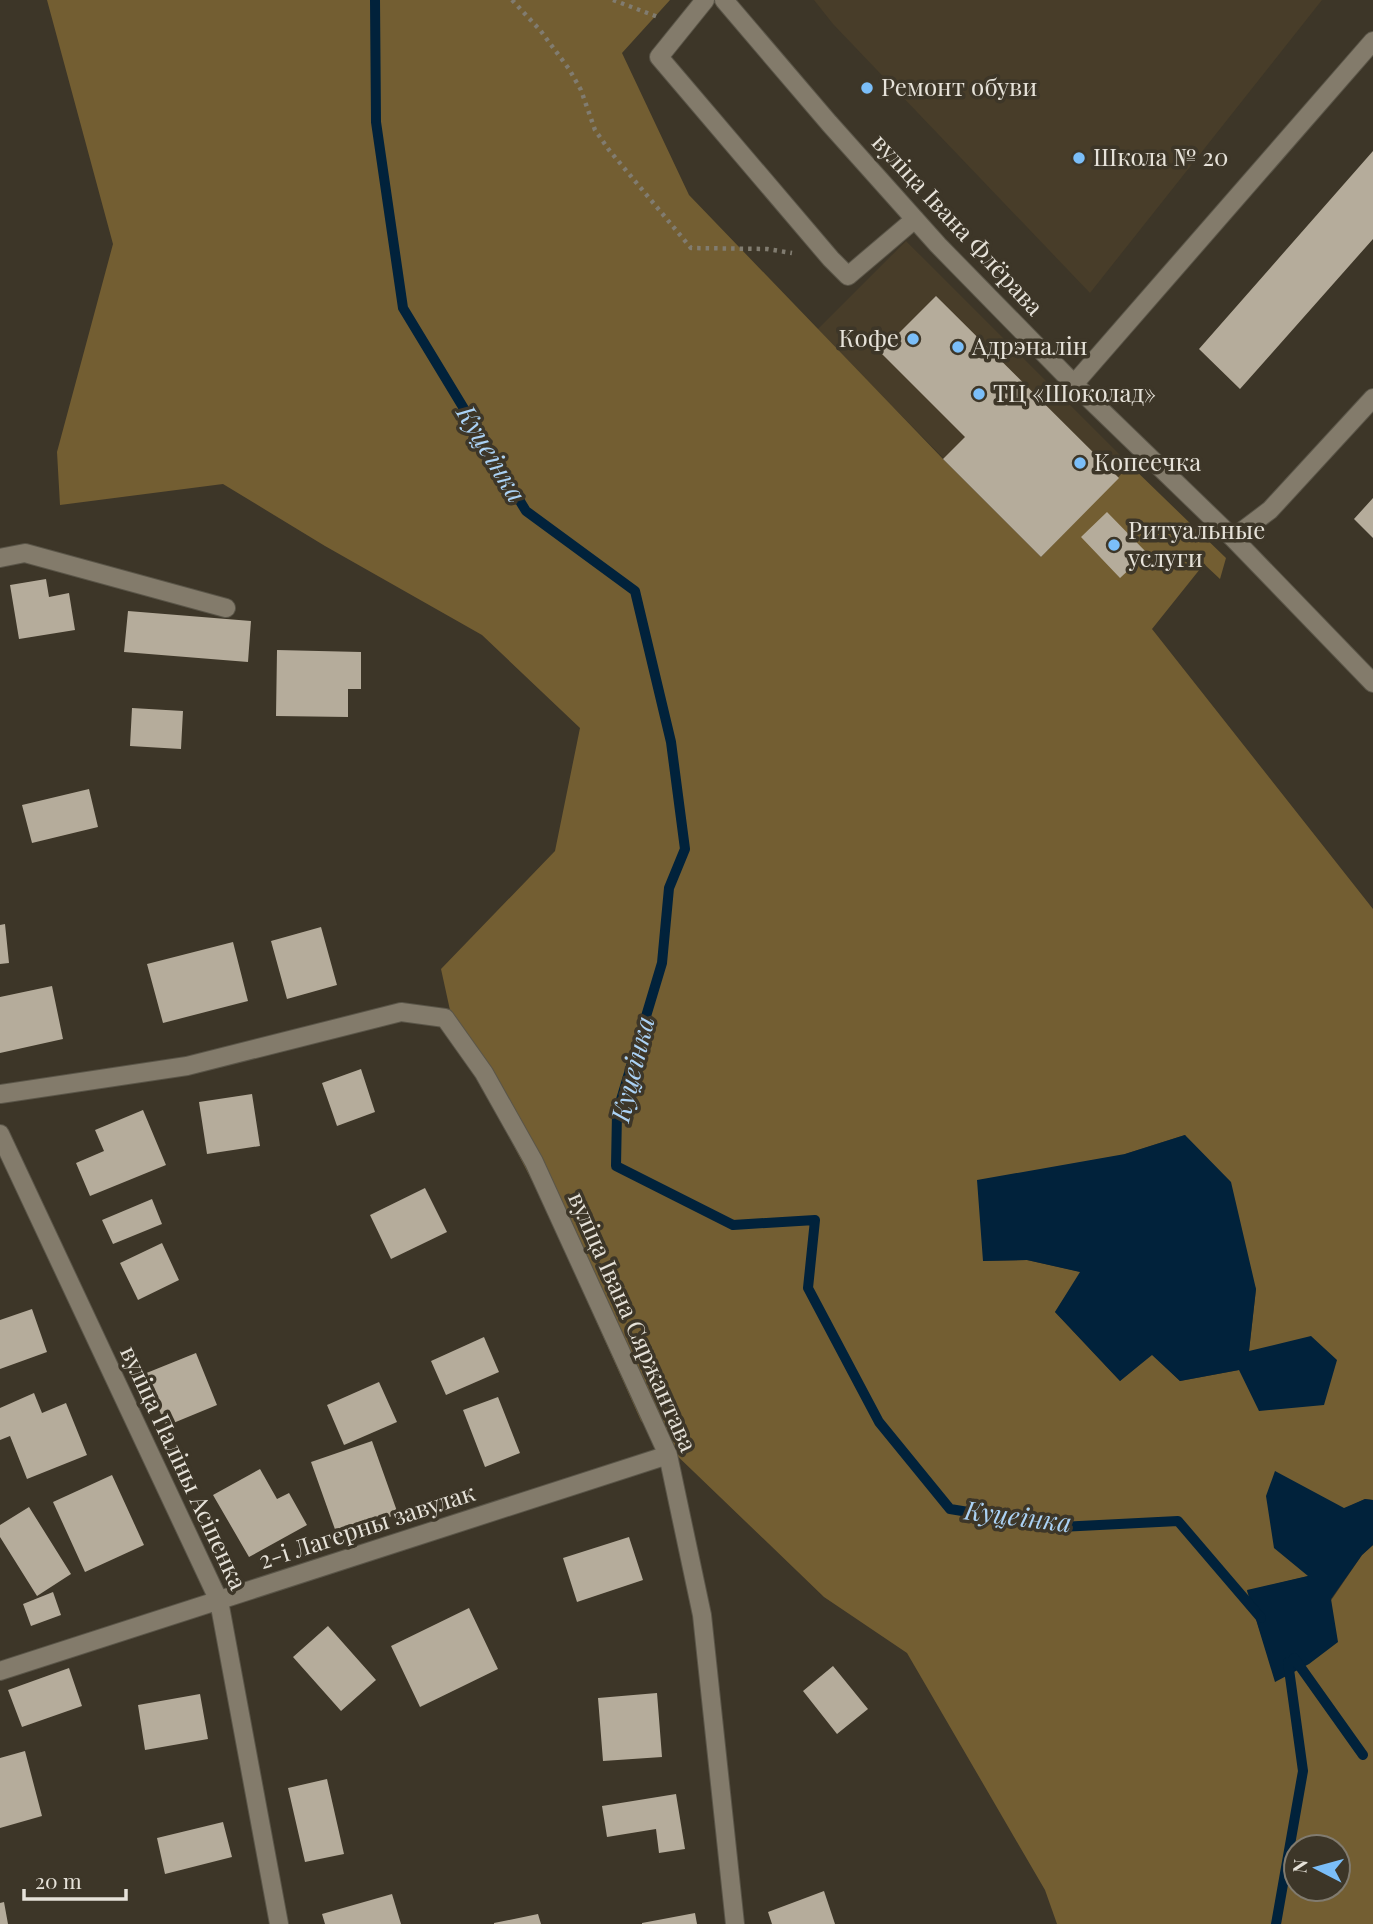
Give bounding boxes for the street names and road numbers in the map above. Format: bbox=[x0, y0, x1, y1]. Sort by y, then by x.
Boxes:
street label: вуліца Івана Флёрава bbox=[866, 126, 1051, 321]
street label: вуліца Івана Сяржантава bbox=[562, 1186, 706, 1456]
street label: вуліца Паліны Асіпенка bbox=[114, 1340, 255, 1594]
street label: 2-і Лагерны завулак bbox=[254, 1475, 479, 1575]

